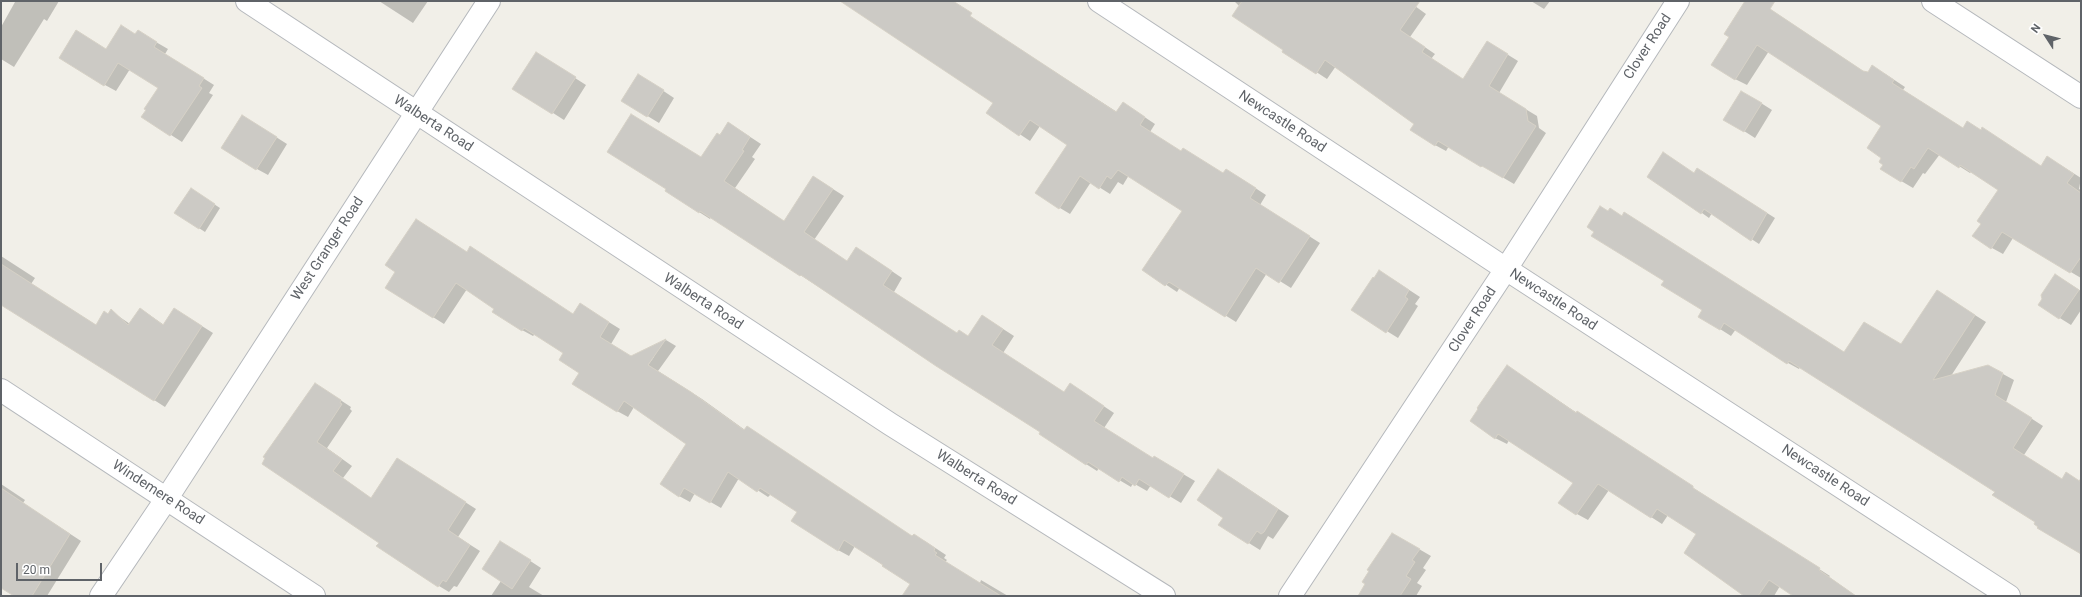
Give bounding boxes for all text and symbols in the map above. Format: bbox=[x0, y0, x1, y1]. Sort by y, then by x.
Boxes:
street label: Clover Road bbox=[1621, 11, 1675, 83]
north arrow bbox=[2026, 16, 2066, 56]
text: N bbox=[2028, 22, 2043, 36]
street label: Newcastle Road bbox=[1235, 87, 1329, 157]
street label: Walberta Road bbox=[390, 92, 476, 156]
street label: West Granger Road bbox=[288, 194, 368, 304]
street label: Newcastle Road bbox=[1506, 265, 1600, 335]
street label: Walberta Road bbox=[660, 270, 746, 334]
street label: Clover Road bbox=[1446, 284, 1500, 356]
street label: Newcastle Road bbox=[1778, 441, 1872, 511]
street label: Walberta Road bbox=[933, 447, 1019, 509]
street label: Windemere Road bbox=[109, 457, 207, 529]
scale bar bbox=[18, 555, 104, 581]
text: 20 m bbox=[23, 563, 50, 577]

